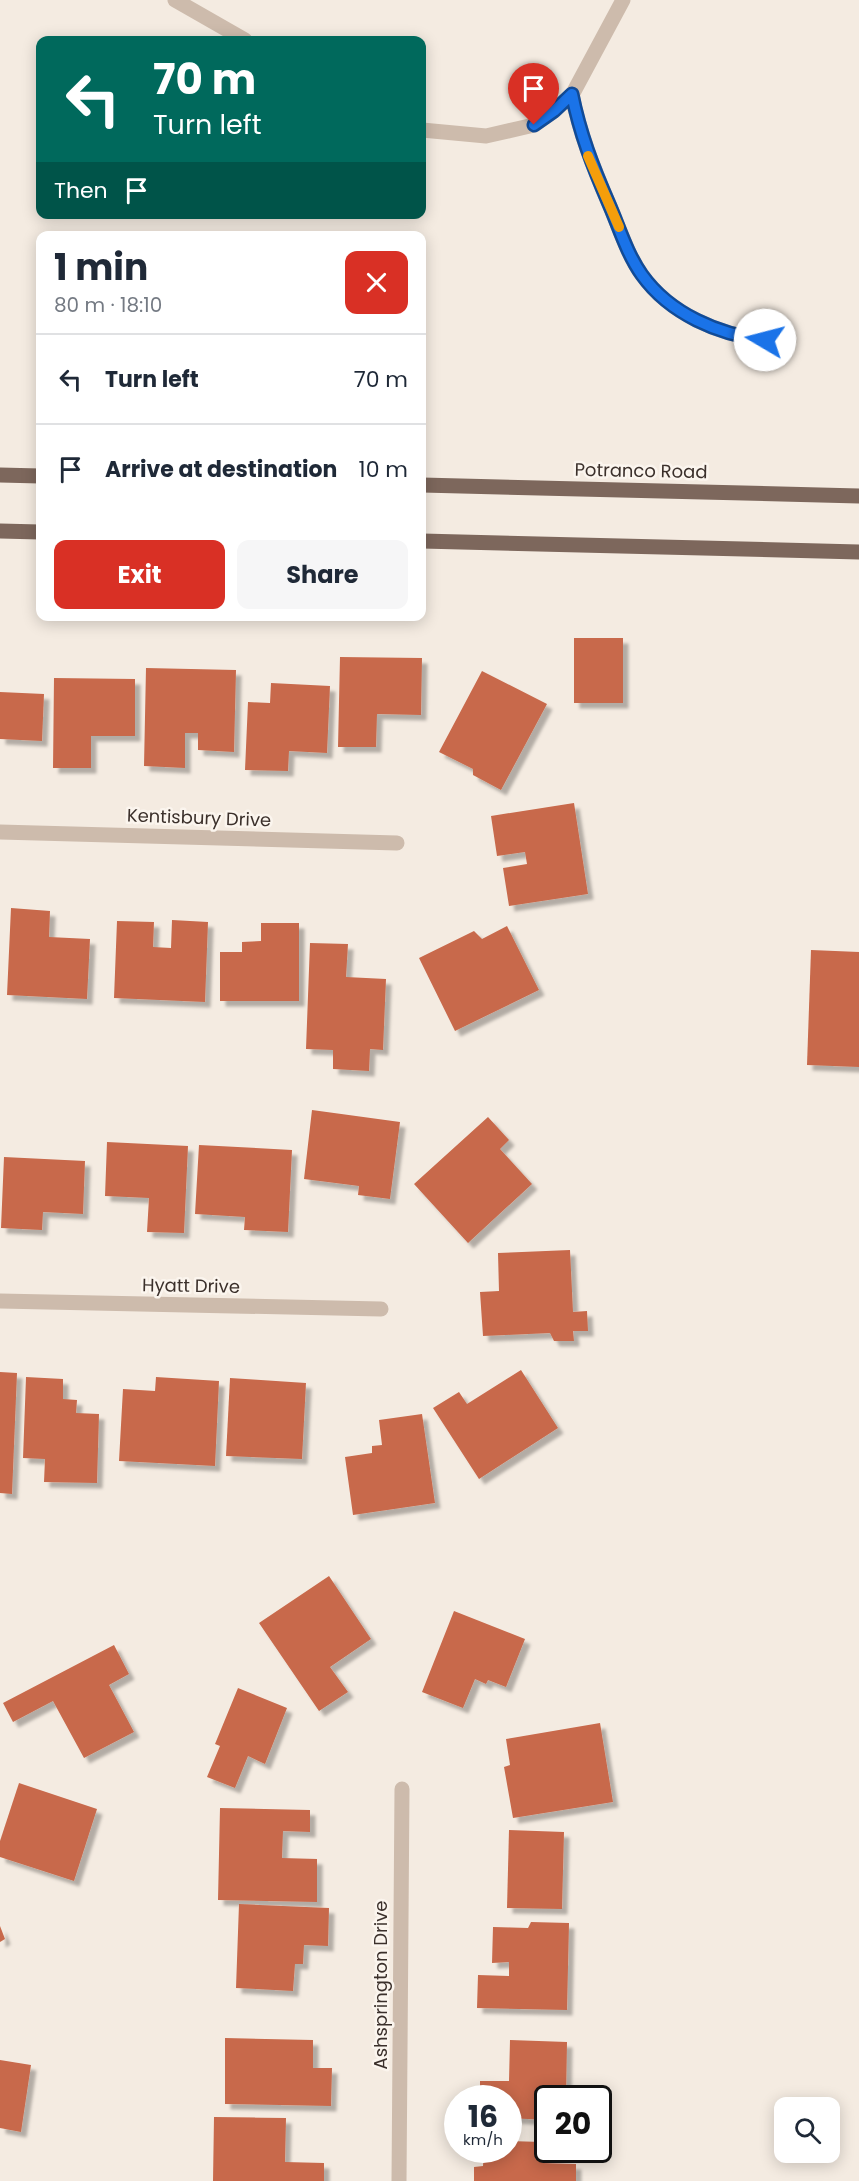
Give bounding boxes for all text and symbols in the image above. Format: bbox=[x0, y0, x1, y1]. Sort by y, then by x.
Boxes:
text: 70 m bbox=[153, 50, 256, 109]
icon: left bbox=[54, 60, 132, 138]
pin bbox=[508, 63, 559, 125]
icon: arrive bbox=[517, 72, 550, 105]
text: Turn left bbox=[153, 106, 262, 143]
icon: arrive bbox=[120, 174, 153, 207]
text: Then bbox=[54, 175, 108, 206]
text: 1 min bbox=[54, 242, 148, 293]
button: close bbox=[345, 251, 408, 314]
text: 80 m · 18:10 bbox=[54, 291, 162, 319]
position arrow bbox=[733, 308, 797, 372]
icon: left bbox=[54, 363, 87, 396]
text: Turn left bbox=[105, 364, 199, 395]
text: 70 m bbox=[354, 364, 408, 395]
icon: arrive bbox=[54, 453, 87, 486]
text: Arrive at destination bbox=[105, 454, 337, 485]
text: 10 m bbox=[359, 454, 408, 485]
street label: Potranco Road bbox=[574, 457, 708, 484]
button: Exit bbox=[54, 540, 225, 609]
button: Share bbox=[237, 540, 408, 609]
street label: Kentisbury Drive bbox=[126, 802, 272, 833]
street label: Hyatt Drive bbox=[142, 1272, 240, 1299]
street label: Ashsprington Drive bbox=[368, 1901, 393, 2069]
speed limit sign: 20 bbox=[534, 2085, 612, 2163]
text: 16 bbox=[468, 2095, 498, 2138]
map controls bbox=[774, 2097, 840, 2163]
button: search bbox=[774, 2097, 840, 2163]
text: km/h bbox=[463, 2129, 503, 2150]

